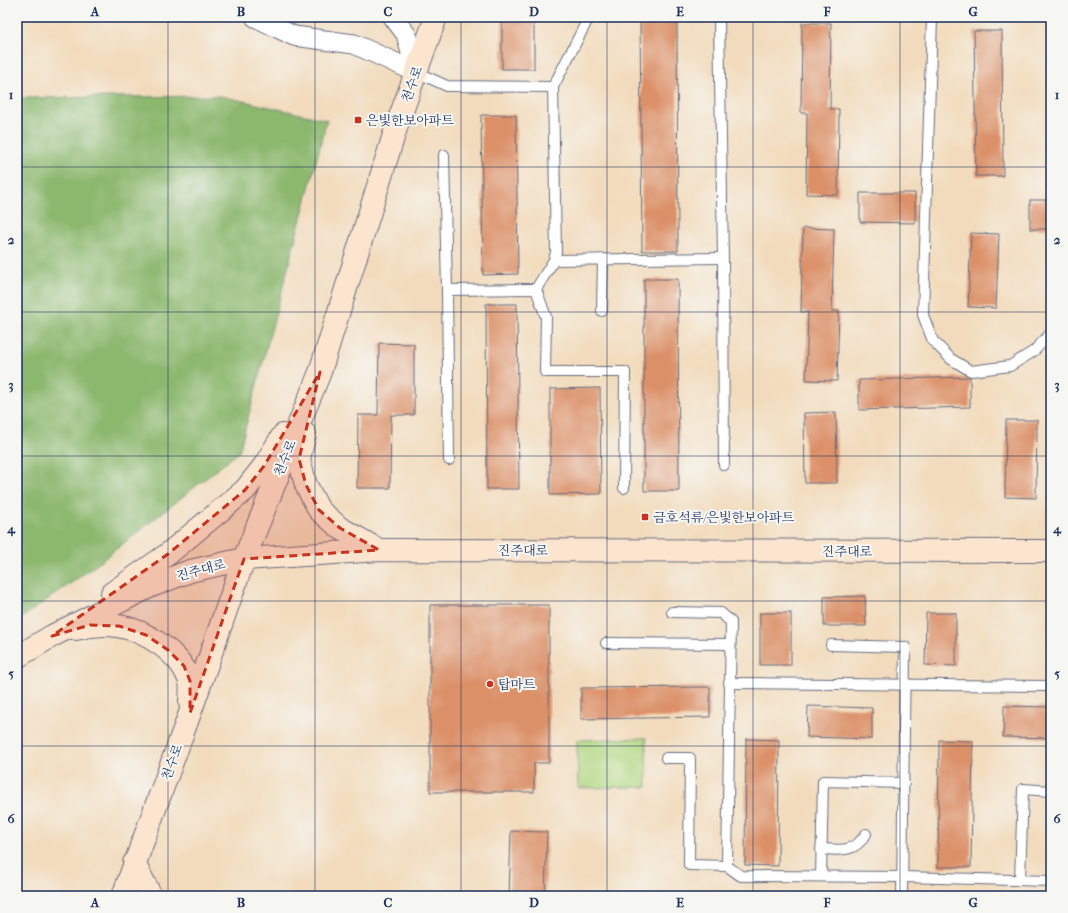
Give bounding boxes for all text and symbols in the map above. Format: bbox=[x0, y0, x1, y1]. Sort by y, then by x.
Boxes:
text: A bbox=[90, 4, 100, 19]
text: B bbox=[237, 4, 246, 19]
text: C bbox=[384, 4, 393, 19]
text: D bbox=[529, 4, 539, 19]
text: E bbox=[676, 4, 684, 19]
text: F bbox=[823, 4, 831, 19]
text: G bbox=[968, 4, 978, 19]
street label: 천수로 bbox=[399, 63, 426, 104]
text: 1 bbox=[9, 87, 14, 102]
text: 1 bbox=[1055, 87, 1060, 102]
place label: 은빛한보아파트 bbox=[366, 113, 454, 128]
marker: 은빛한보아파트 bbox=[353, 115, 363, 125]
text: 2 bbox=[8, 232, 15, 247]
text: 2 bbox=[1054, 232, 1061, 247]
text: 3 bbox=[8, 377, 14, 393]
text: 3 bbox=[1054, 377, 1060, 393]
street label: 천수로 bbox=[271, 437, 299, 478]
place label: 금호석류/은빛한보아파트 bbox=[653, 510, 795, 525]
marker: 금호석류/은빛한보아파트 bbox=[640, 512, 650, 522]
text: 4 bbox=[6, 521, 16, 537]
text: 4 bbox=[1052, 521, 1062, 537]
street label: 진주대로 bbox=[498, 543, 549, 558]
street label: 진주대로 bbox=[822, 544, 873, 559]
street label: 진주대로 bbox=[175, 556, 228, 584]
text: 5 bbox=[8, 666, 14, 681]
text: 5 bbox=[1054, 666, 1060, 681]
place label: 탑마트 bbox=[498, 677, 536, 692]
marker: 탑마트 bbox=[485, 679, 495, 689]
street label: 천수로 bbox=[159, 741, 186, 782]
text: 6 bbox=[7, 811, 15, 826]
text: 6 bbox=[1053, 811, 1061, 826]
text: A bbox=[90, 895, 100, 910]
text: B bbox=[237, 895, 246, 910]
text: C bbox=[384, 895, 393, 910]
text: D bbox=[529, 895, 539, 910]
text: E bbox=[676, 895, 684, 910]
text: F bbox=[823, 895, 831, 910]
text: G bbox=[968, 895, 978, 910]

